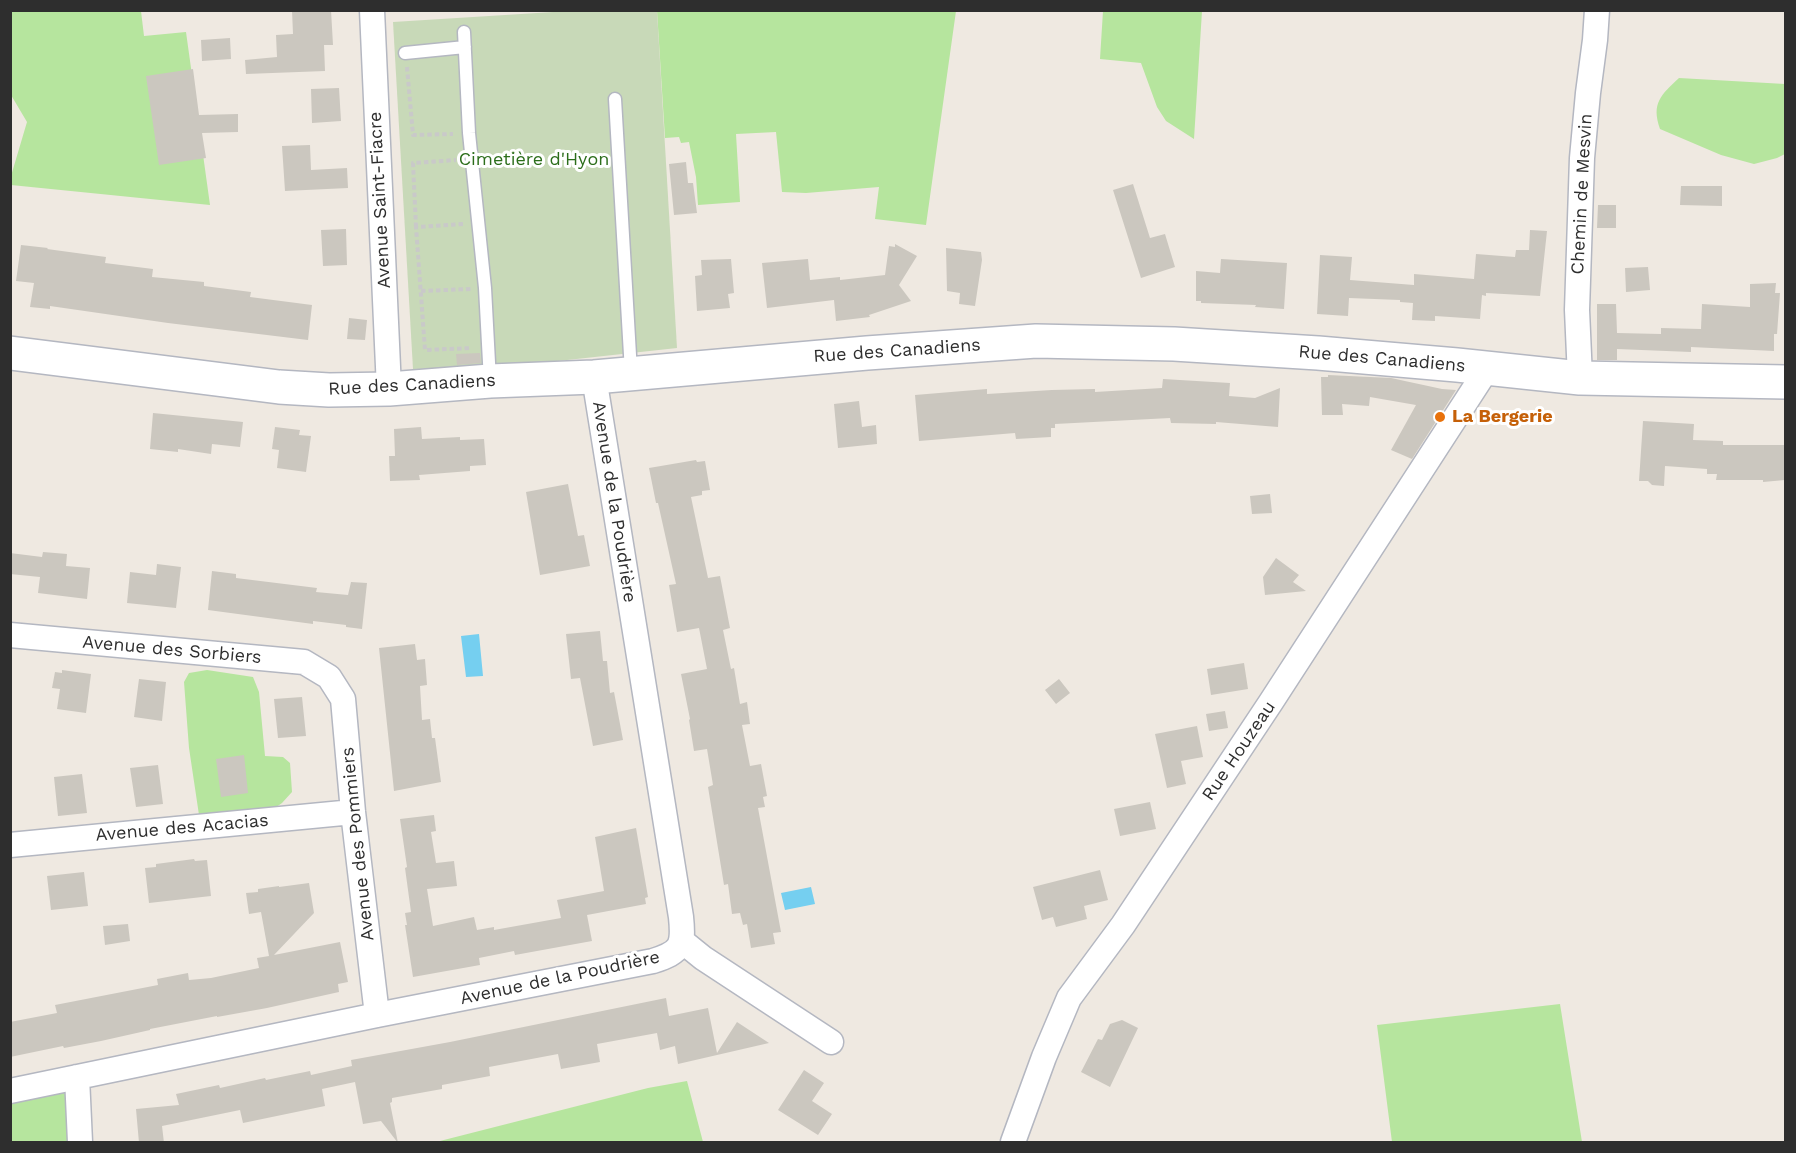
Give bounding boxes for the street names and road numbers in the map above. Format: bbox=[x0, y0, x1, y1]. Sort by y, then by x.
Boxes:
street label: Avenue Saint-Fiacre bbox=[365, 111, 395, 289]
street label: Chemin de Mesvin bbox=[1567, 113, 1597, 275]
street label: Rue des Canadiens bbox=[813, 334, 981, 368]
street label: Rue des Canadiens bbox=[1298, 341, 1466, 377]
street label: Rue des Canadiens bbox=[328, 370, 496, 400]
street label: Avenue de la Poudrière bbox=[587, 400, 641, 604]
street label: Avenue des Sorbiers bbox=[82, 631, 262, 669]
street label: Rue Houzeau bbox=[1198, 697, 1280, 805]
street label: Avenue des Pommiers bbox=[337, 746, 379, 942]
street label: Avenue des Acacias bbox=[95, 810, 269, 846]
street label: Avenue de la Poudrière bbox=[458, 946, 662, 1010]

